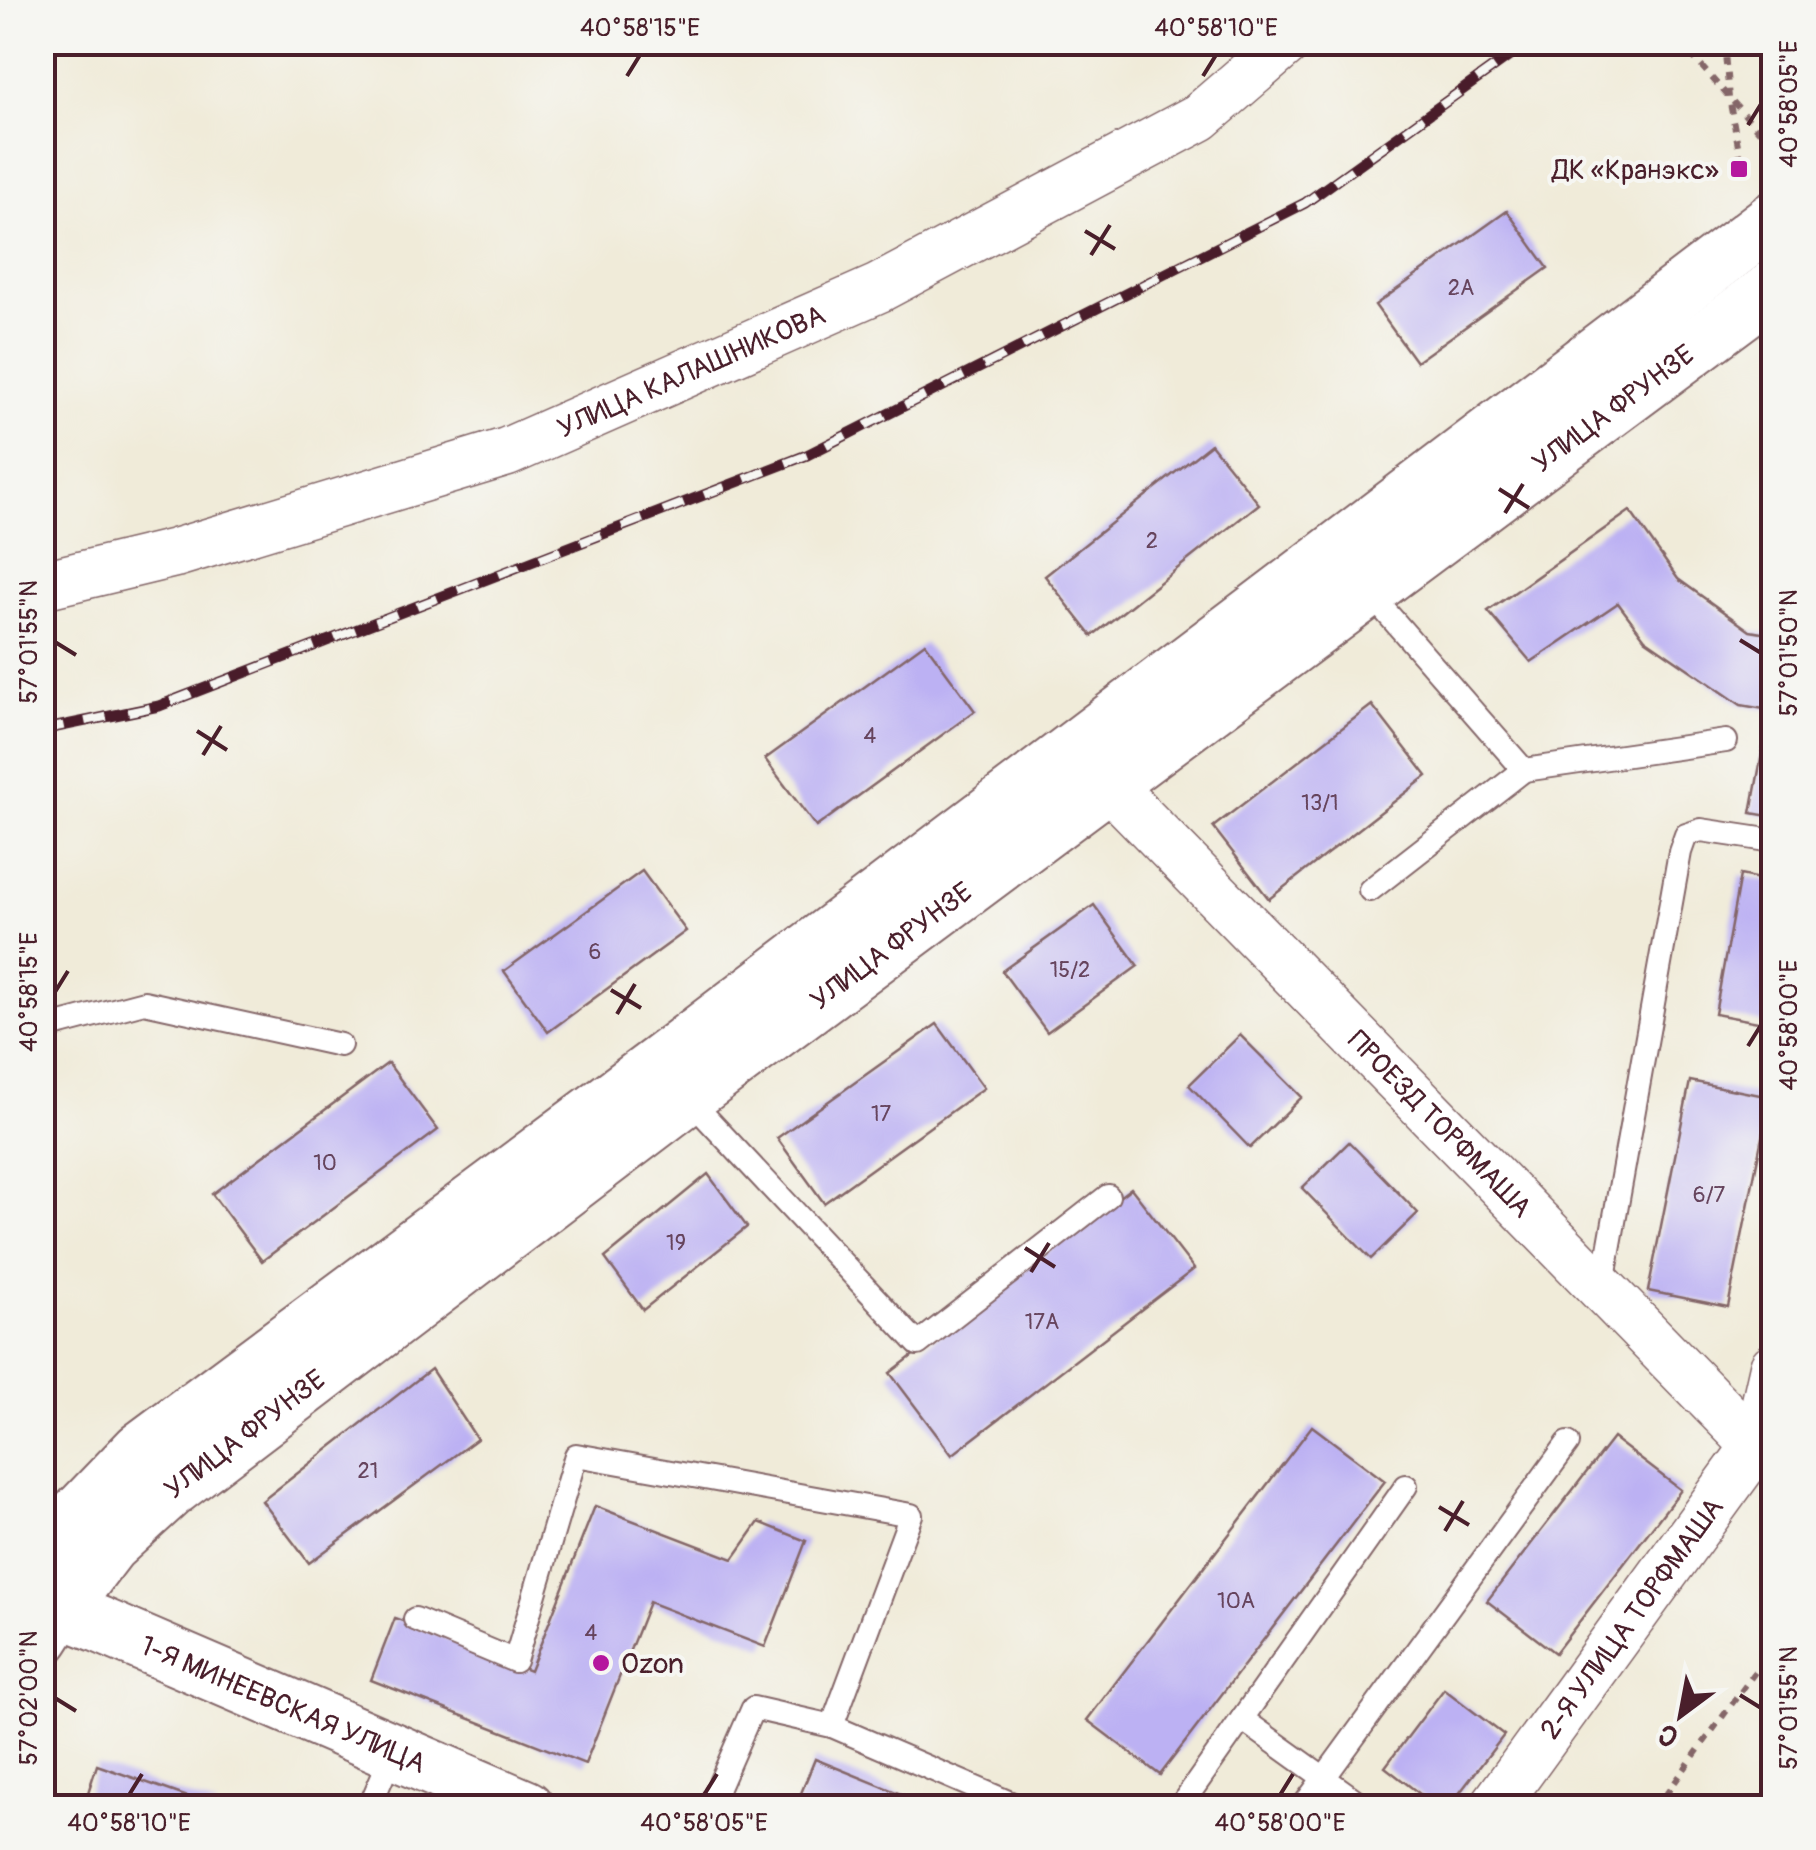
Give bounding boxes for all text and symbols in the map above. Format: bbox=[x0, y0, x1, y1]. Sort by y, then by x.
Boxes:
text: 40°58'15"E bbox=[580, 13, 700, 44]
text: 40°58'10"E bbox=[1154, 13, 1278, 44]
text: 40°58'05"E bbox=[1774, 40, 1805, 168]
place label: ДК «Кранэкс» bbox=[1551, 153, 1719, 188]
marker: ДК «Кранэкс» bbox=[1728, 158, 1750, 180]
house number: 2А bbox=[1448, 274, 1474, 302]
street label: УЛИЦА КАЛАШНИКОВА bbox=[552, 298, 831, 447]
street label: УЛИЦА ФРУНЗЕ bbox=[1526, 338, 1702, 481]
house number: 2 bbox=[1146, 527, 1158, 555]
text: 57°01'55"N bbox=[14, 580, 45, 704]
text: 57°01'50"N bbox=[1774, 589, 1805, 717]
house number: 4 bbox=[864, 722, 877, 750]
house number: 13/1 bbox=[1301, 789, 1339, 817]
street label: УЛИЦА ФРУНЗЕ bbox=[804, 875, 980, 1018]
text: 40°58'15"E bbox=[14, 932, 45, 1052]
house number: 6 bbox=[589, 938, 601, 966]
house number: 15/2 bbox=[1050, 956, 1090, 984]
text: 40°58'00"E bbox=[1774, 960, 1805, 1090]
street label: ПРОЕЗД ТОРФМАША bbox=[1340, 1024, 1539, 1225]
house number: 17 bbox=[871, 1100, 891, 1128]
house number: 10 bbox=[313, 1149, 337, 1177]
house number: 6/7 bbox=[1693, 1181, 1726, 1209]
house number: 19 bbox=[666, 1229, 686, 1257]
house number: 17А bbox=[1025, 1308, 1059, 1336]
street label: УЛИЦА ФРУНЗЕ bbox=[158, 1362, 333, 1507]
house number: 21 bbox=[358, 1457, 378, 1485]
street label: 2-Я УЛИЦА ТОРФМАША bbox=[1533, 1491, 1732, 1746]
house number: 10А bbox=[1217, 1587, 1255, 1615]
house number: 4 bbox=[585, 1619, 598, 1647]
street label: 1-Я МИНЕЕВСКАЯ УЛИЦА bbox=[135, 1628, 431, 1782]
text: 57°02'00"N bbox=[14, 1631, 45, 1765]
text: 57°01'55"N bbox=[1774, 1646, 1805, 1770]
place label: Ozon bbox=[621, 1647, 684, 1682]
marker: Ozon bbox=[590, 1652, 612, 1674]
north arrow bbox=[1631, 1665, 1731, 1765]
text: С bbox=[1652, 1716, 1685, 1754]
text: 40°58'10"E bbox=[67, 1808, 191, 1839]
text: 40°58'05"E bbox=[640, 1808, 768, 1839]
text: 40°58'00"E bbox=[1215, 1808, 1345, 1839]

